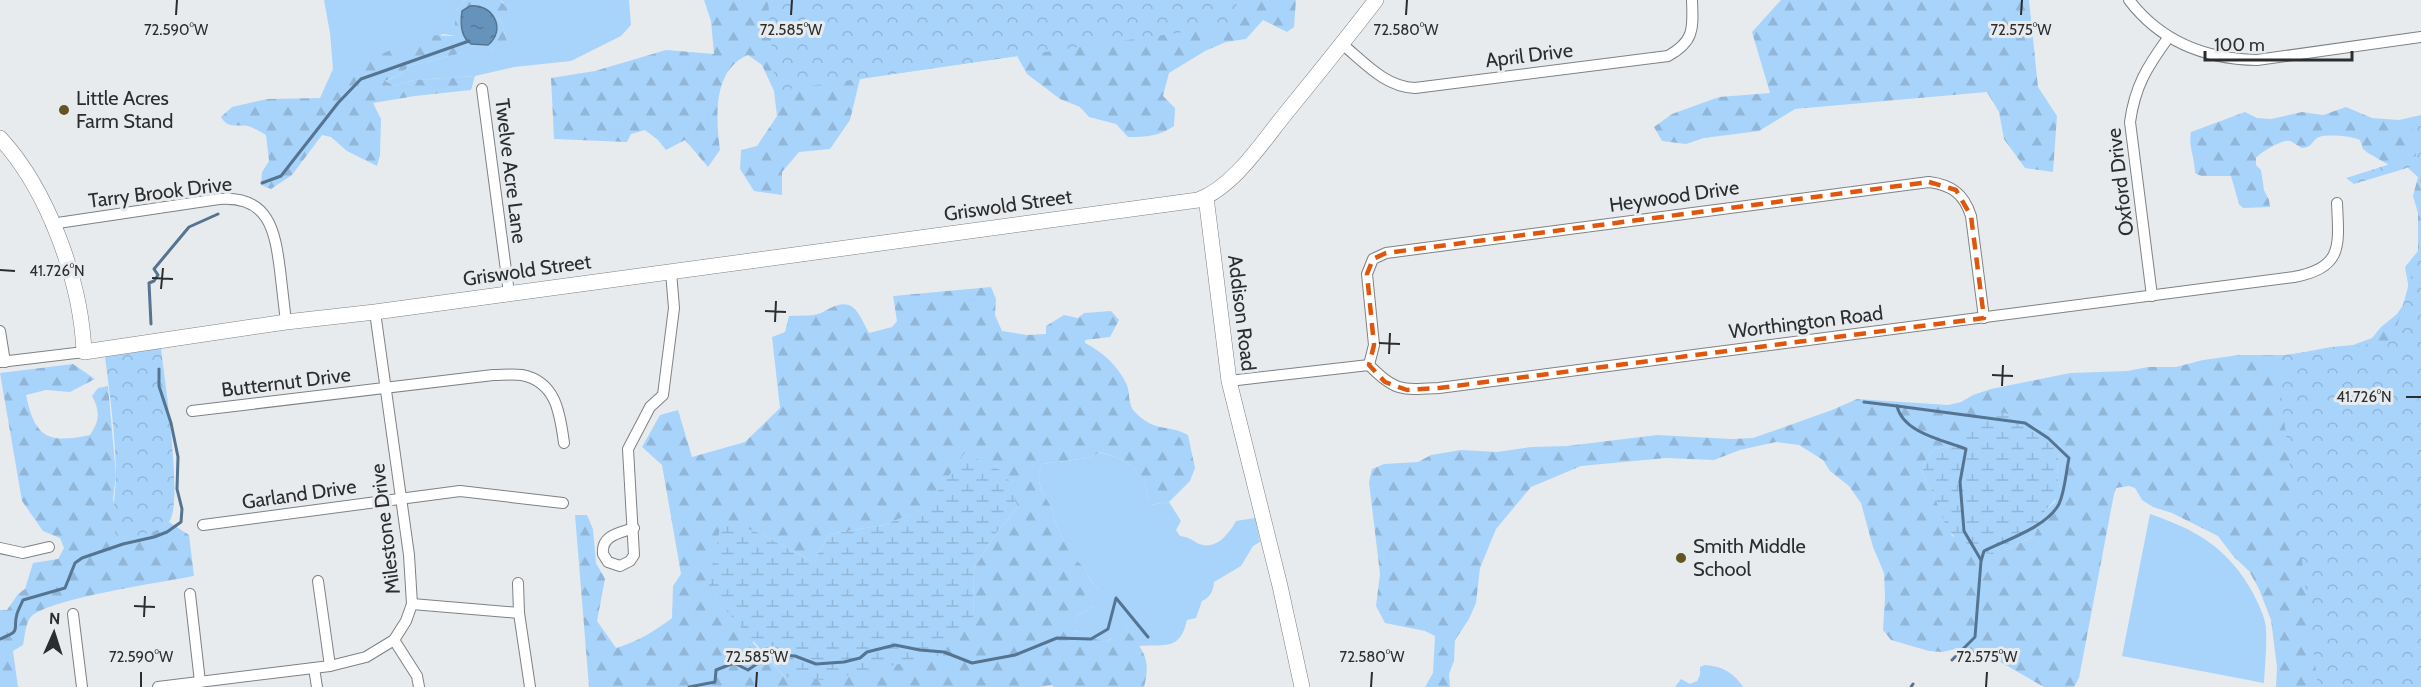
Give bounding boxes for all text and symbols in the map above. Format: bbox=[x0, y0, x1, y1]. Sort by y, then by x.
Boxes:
text: 72.590°W bbox=[144, 21, 209, 39]
text: 72.585°W bbox=[760, 21, 823, 39]
text: 72.580°W bbox=[1374, 21, 1439, 39]
text: 72.575°W bbox=[1991, 21, 2052, 39]
scale bar bbox=[2205, 24, 2352, 62]
text: 100 m bbox=[2214, 34, 2265, 56]
street label: April Drive bbox=[1484, 38, 1574, 72]
place label: Little Acres Farm Stand bbox=[76, 86, 173, 133]
street label: Twelve Acre Lane bbox=[490, 97, 532, 245]
marker: Little Acres Farm Stand bbox=[57, 103, 71, 117]
street label: Oxford Drive bbox=[2101, 127, 2139, 237]
street label: Tarry Brook Drive bbox=[87, 171, 233, 213]
street label: Heywood Drive bbox=[1607, 175, 1741, 217]
street label: Griswold Street bbox=[942, 184, 1074, 226]
street label: Griswold Street bbox=[461, 249, 593, 291]
street label: Addison Road bbox=[1223, 254, 1261, 372]
text: 41.726°N bbox=[29, 262, 85, 280]
street label: Worthington Road bbox=[1728, 301, 1884, 343]
street label: Butternut Drive bbox=[220, 362, 352, 402]
text: 41.726°N bbox=[2336, 388, 2392, 406]
street label: Milestone Drive bbox=[365, 462, 405, 596]
street label: Garland Drive bbox=[240, 474, 358, 514]
place label: Smith Middle School bbox=[1693, 534, 1806, 581]
marker: Smith Middle School bbox=[1674, 551, 1688, 565]
north arrow bbox=[24, 603, 84, 663]
text: N bbox=[49, 609, 61, 628]
text: 72.590°W bbox=[109, 648, 174, 666]
text: 72.585°W bbox=[726, 648, 789, 666]
text: 72.580°W bbox=[1340, 648, 1405, 666]
text: 72.575°W bbox=[1957, 648, 2018, 666]

